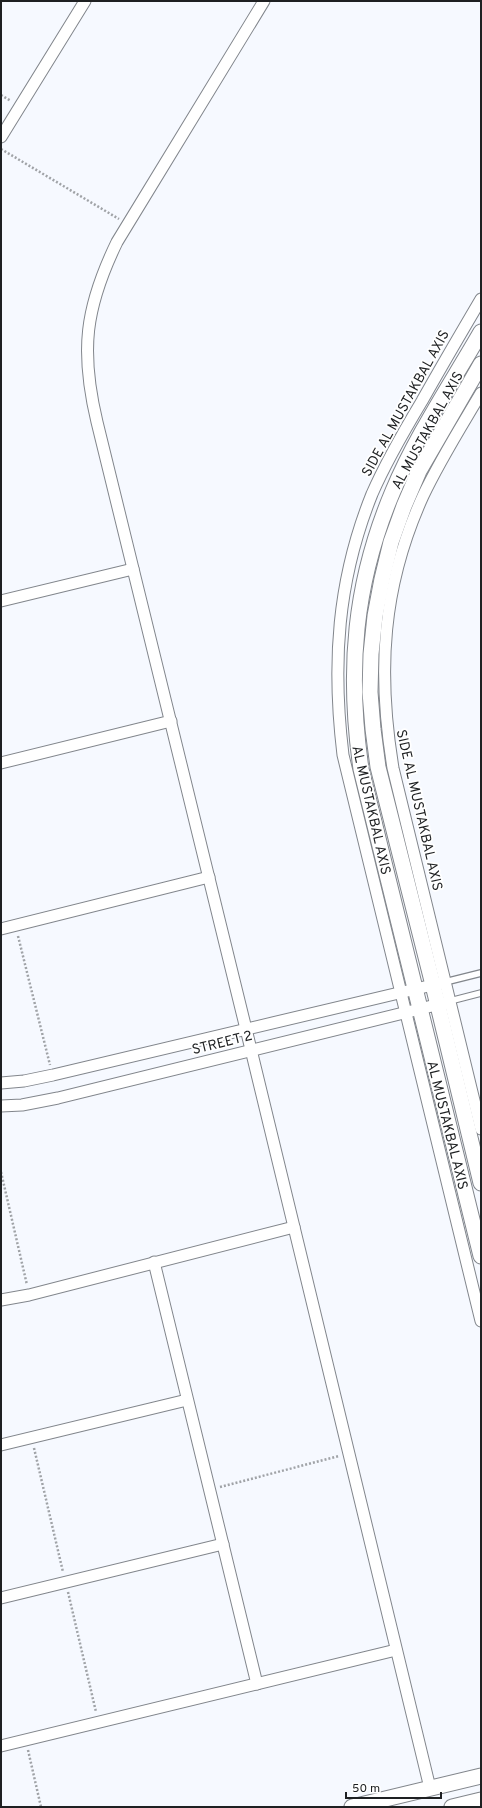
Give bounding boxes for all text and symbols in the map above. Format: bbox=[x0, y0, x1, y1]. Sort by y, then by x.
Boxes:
street label: SIDE AL MUSTAKBAL AXIS bbox=[357, 326, 453, 480]
street label: AL MUSTAKBAL AXIS bbox=[387, 368, 467, 492]
street label: SIDE AL MUSTAKBAL AXIS bbox=[392, 728, 445, 893]
street label: AL MUSTAKBAL AXIS bbox=[347, 744, 394, 877]
street label: STREET 2 bbox=[190, 1028, 254, 1059]
street label: AL MUSTAKBAL AXIS bbox=[422, 1059, 471, 1192]
scale bar bbox=[346, 1774, 441, 1800]
text: 50 m bbox=[352, 1781, 380, 1797]

